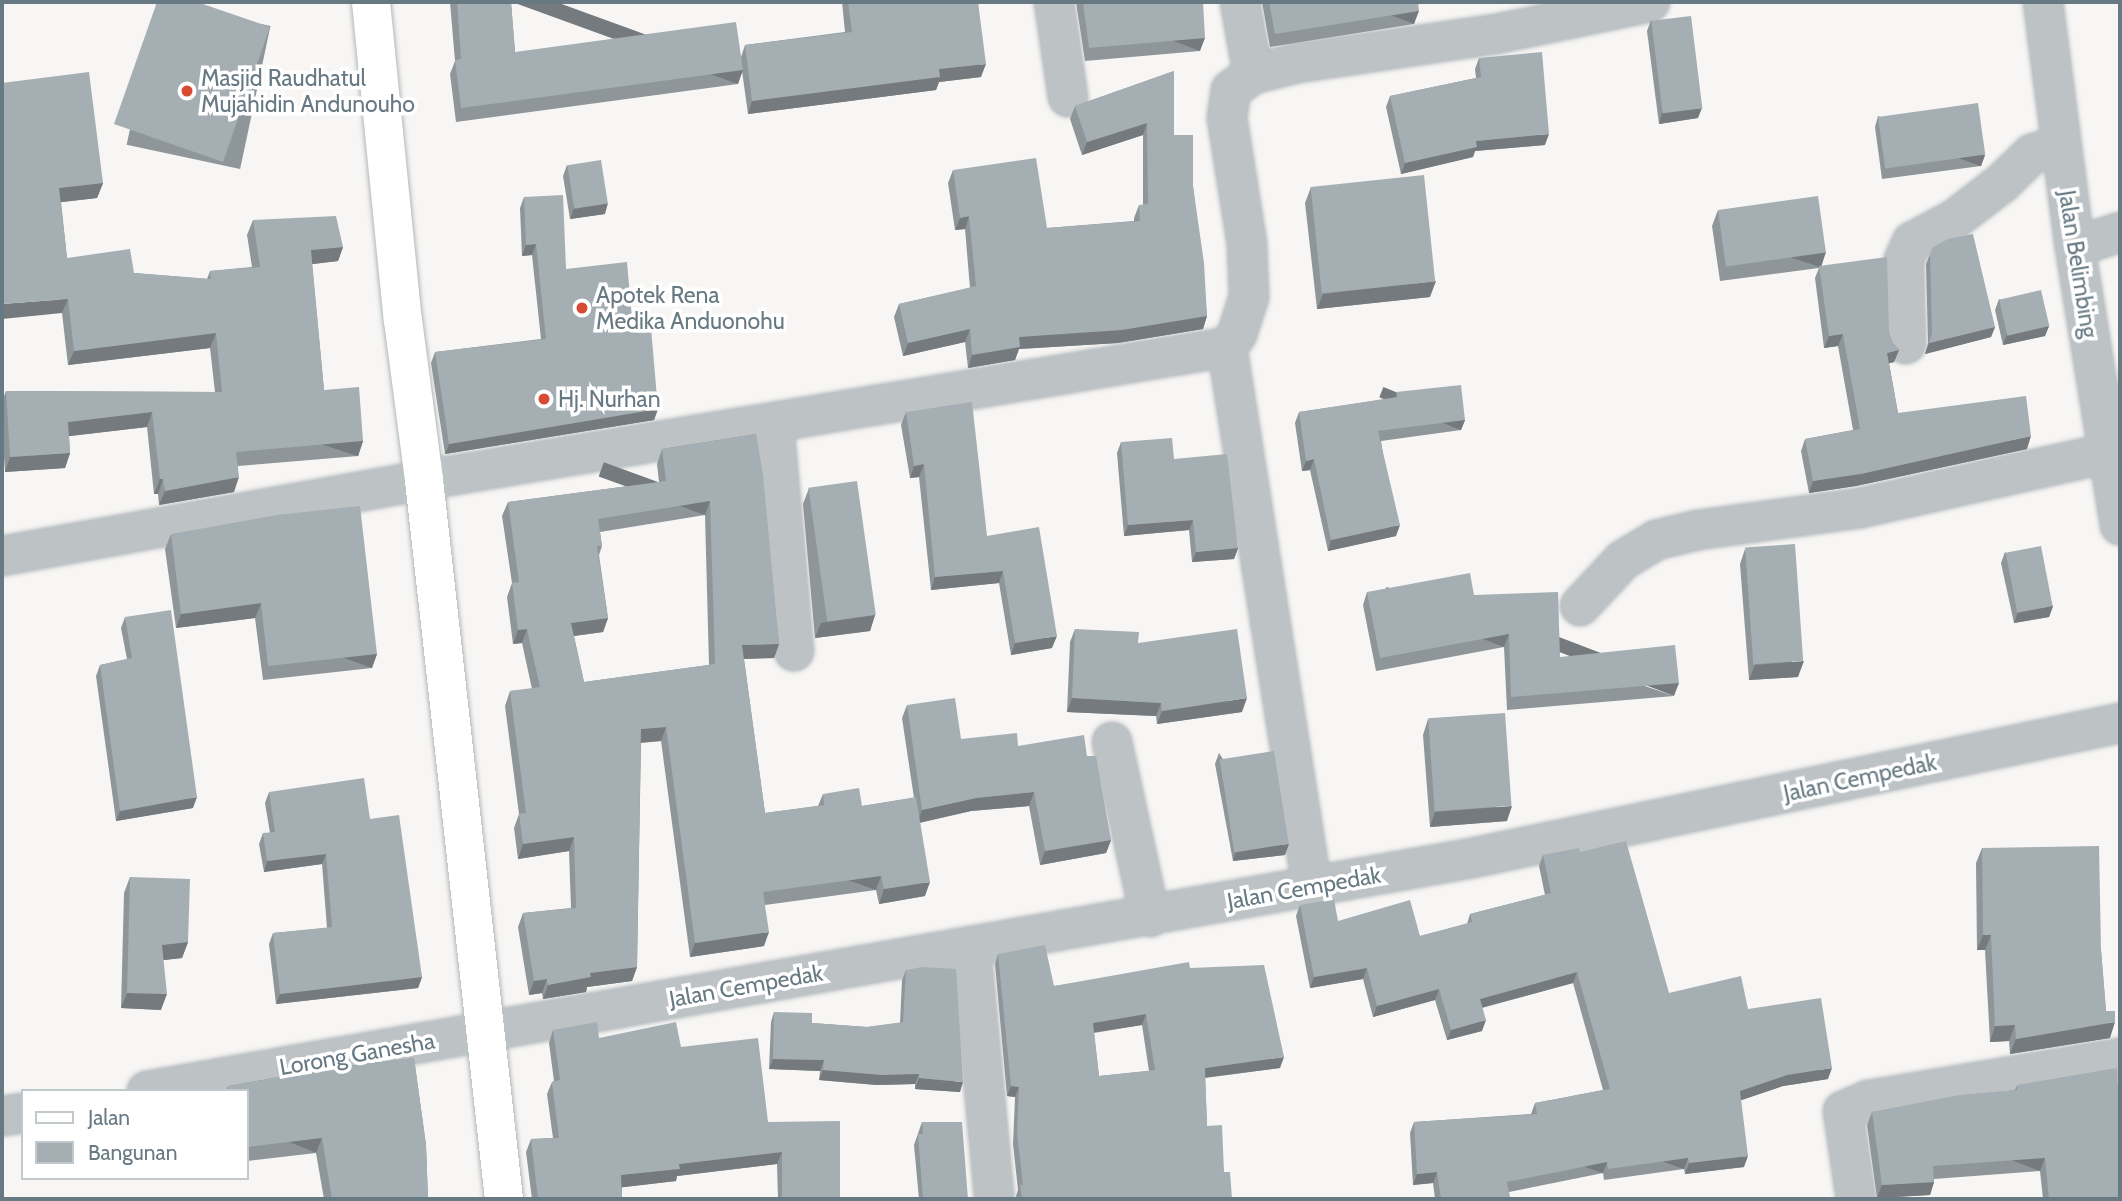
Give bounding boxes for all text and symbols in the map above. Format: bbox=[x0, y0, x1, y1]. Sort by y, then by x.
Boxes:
place label: Masjid Raudhatul Mujahidin Andunouho bbox=[201, 64, 415, 118]
marker: Masjid Raudhatul Mujahidin Andunouho bbox=[179, 83, 195, 99]
street label: Jalan Belimbing bbox=[2053, 188, 2103, 340]
place label: Apotek Rena Medika Anduonohu bbox=[596, 281, 785, 335]
marker: Apotek Rena Medika Anduonohu bbox=[574, 300, 590, 316]
place label: Hj. Nurhan bbox=[558, 385, 660, 413]
marker: Hj. Nurhan bbox=[536, 391, 552, 407]
street label: Jalan Cempedak bbox=[1781, 748, 1939, 808]
street label: Jalan Cempedak bbox=[1225, 861, 1383, 915]
street label: Jalan Cempedak bbox=[667, 959, 825, 1013]
street label: Lorong Ganesha bbox=[277, 1027, 437, 1081]
legend bbox=[21, 1089, 248, 1180]
text: Jalan bbox=[88, 1105, 130, 1130]
text: Bangunan bbox=[88, 1140, 177, 1165]

